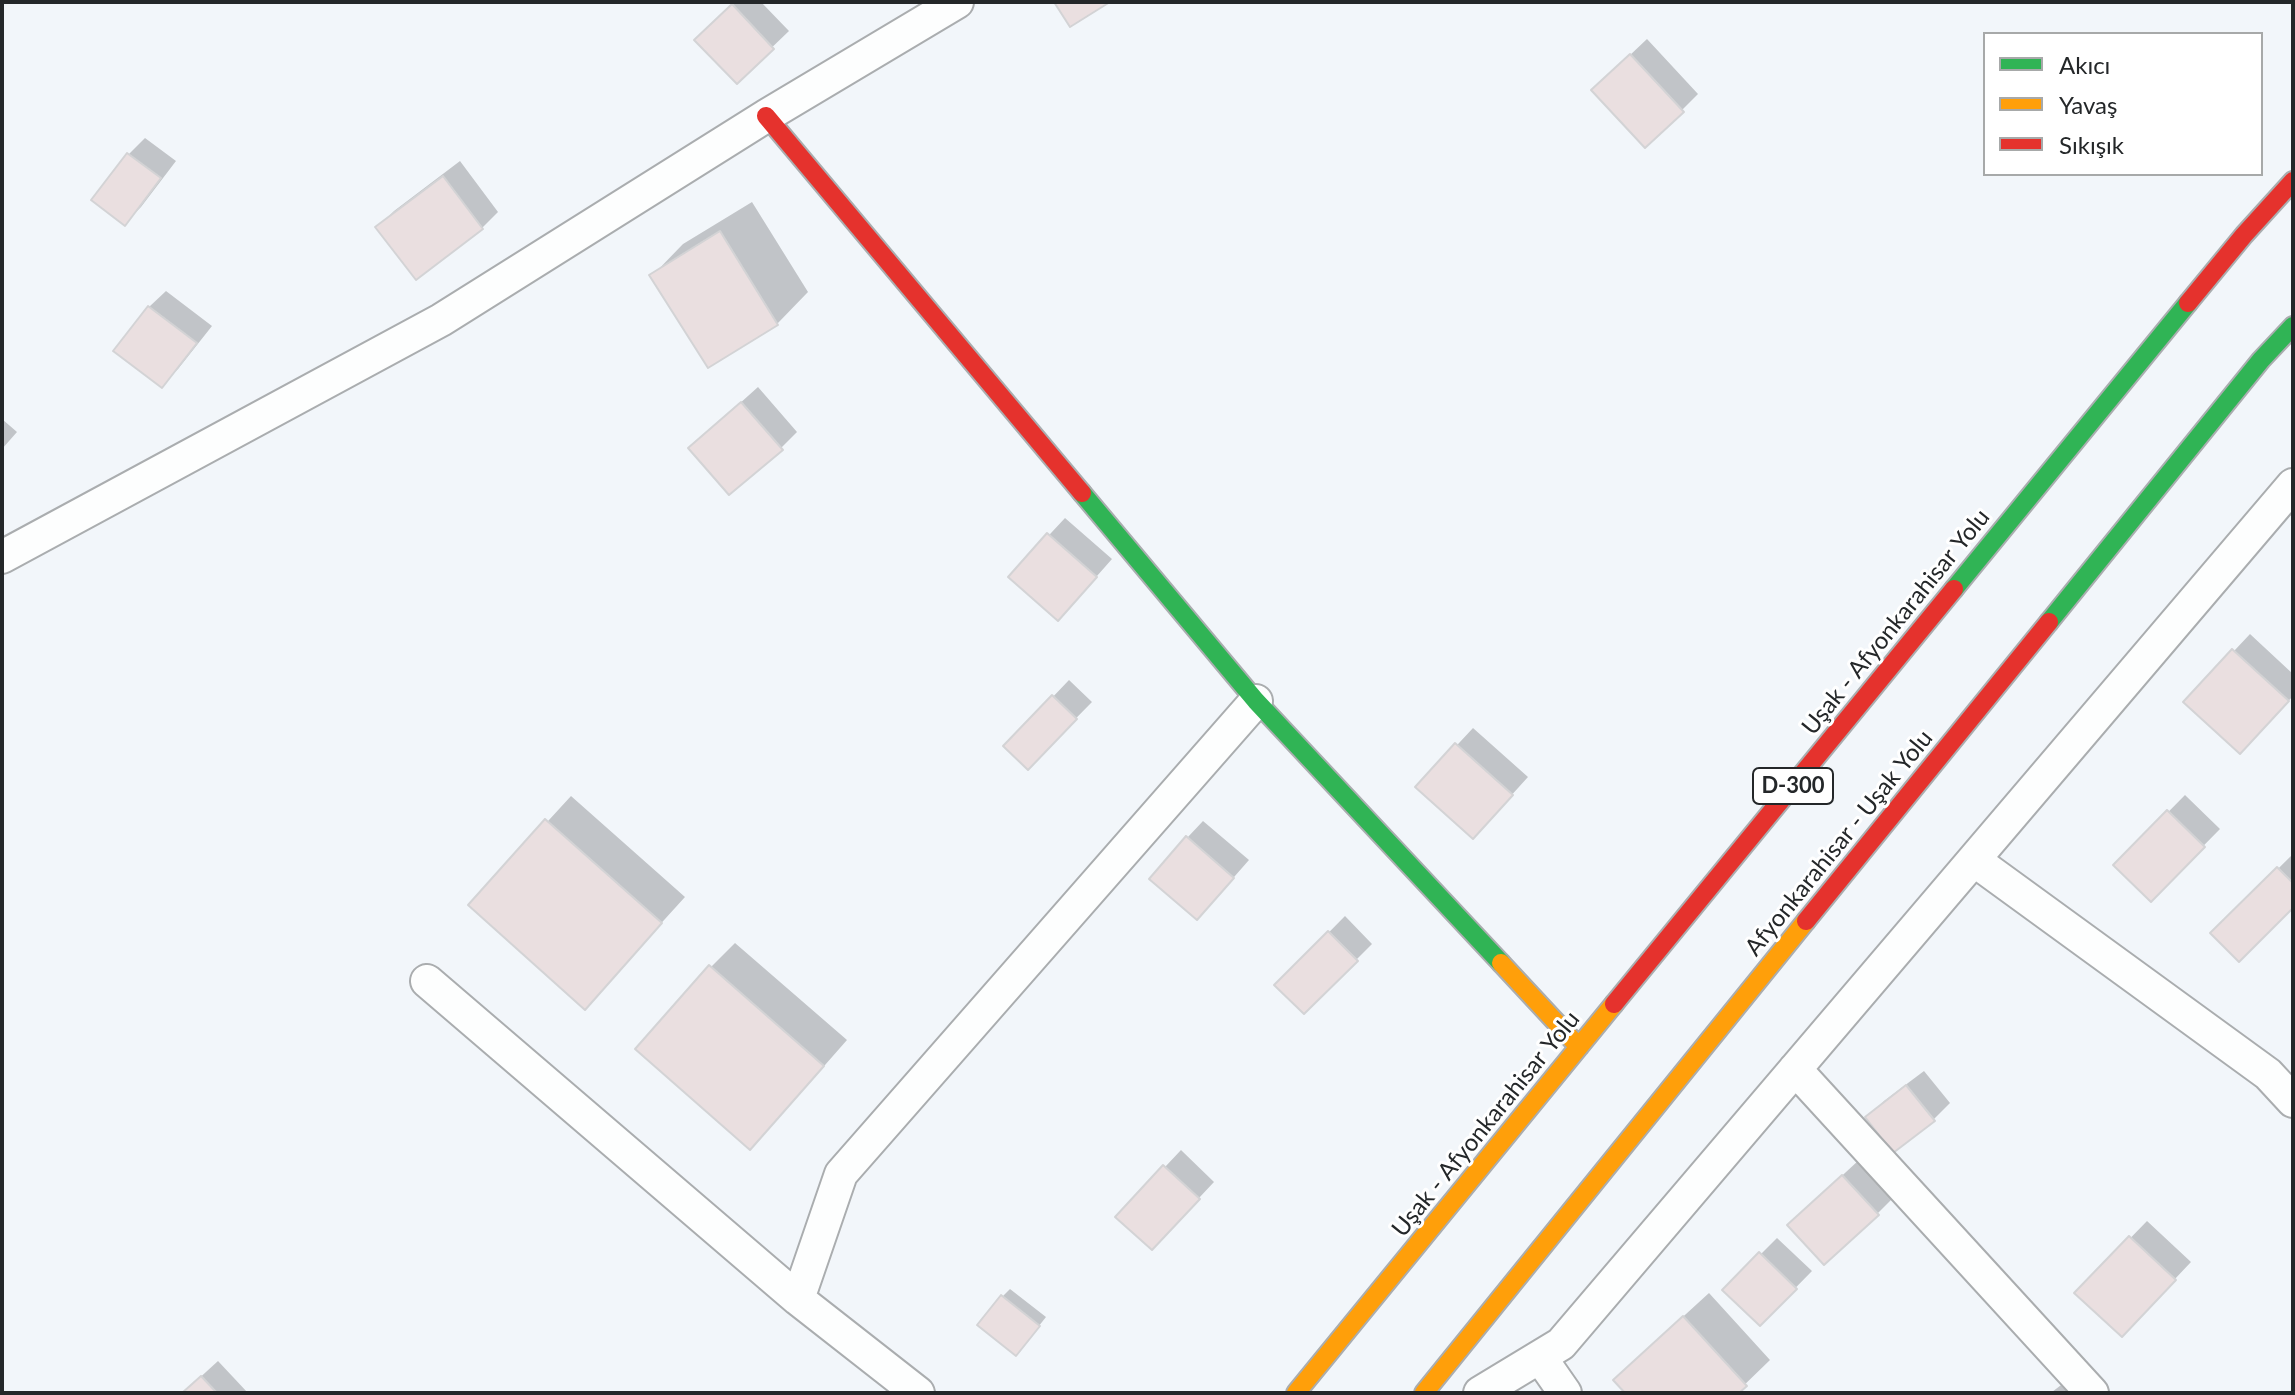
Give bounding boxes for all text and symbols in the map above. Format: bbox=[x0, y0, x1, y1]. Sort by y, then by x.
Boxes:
legend bbox=[1983, 32, 2263, 176]
text: Akıcı bbox=[2059, 50, 2110, 79]
text: Yavaş bbox=[2059, 90, 2117, 119]
text: Sıkışık bbox=[2059, 130, 2124, 159]
street label: Uşak - Afyonkarahisar Yolu bbox=[1796, 503, 1996, 741]
street label: Afyonkarahisar - Uşak Yolu bbox=[1739, 724, 1939, 962]
road number: D-300 bbox=[1753, 768, 1833, 804]
street label: Uşak - Afyonkarahisar Yolu bbox=[1386, 1005, 1586, 1243]

